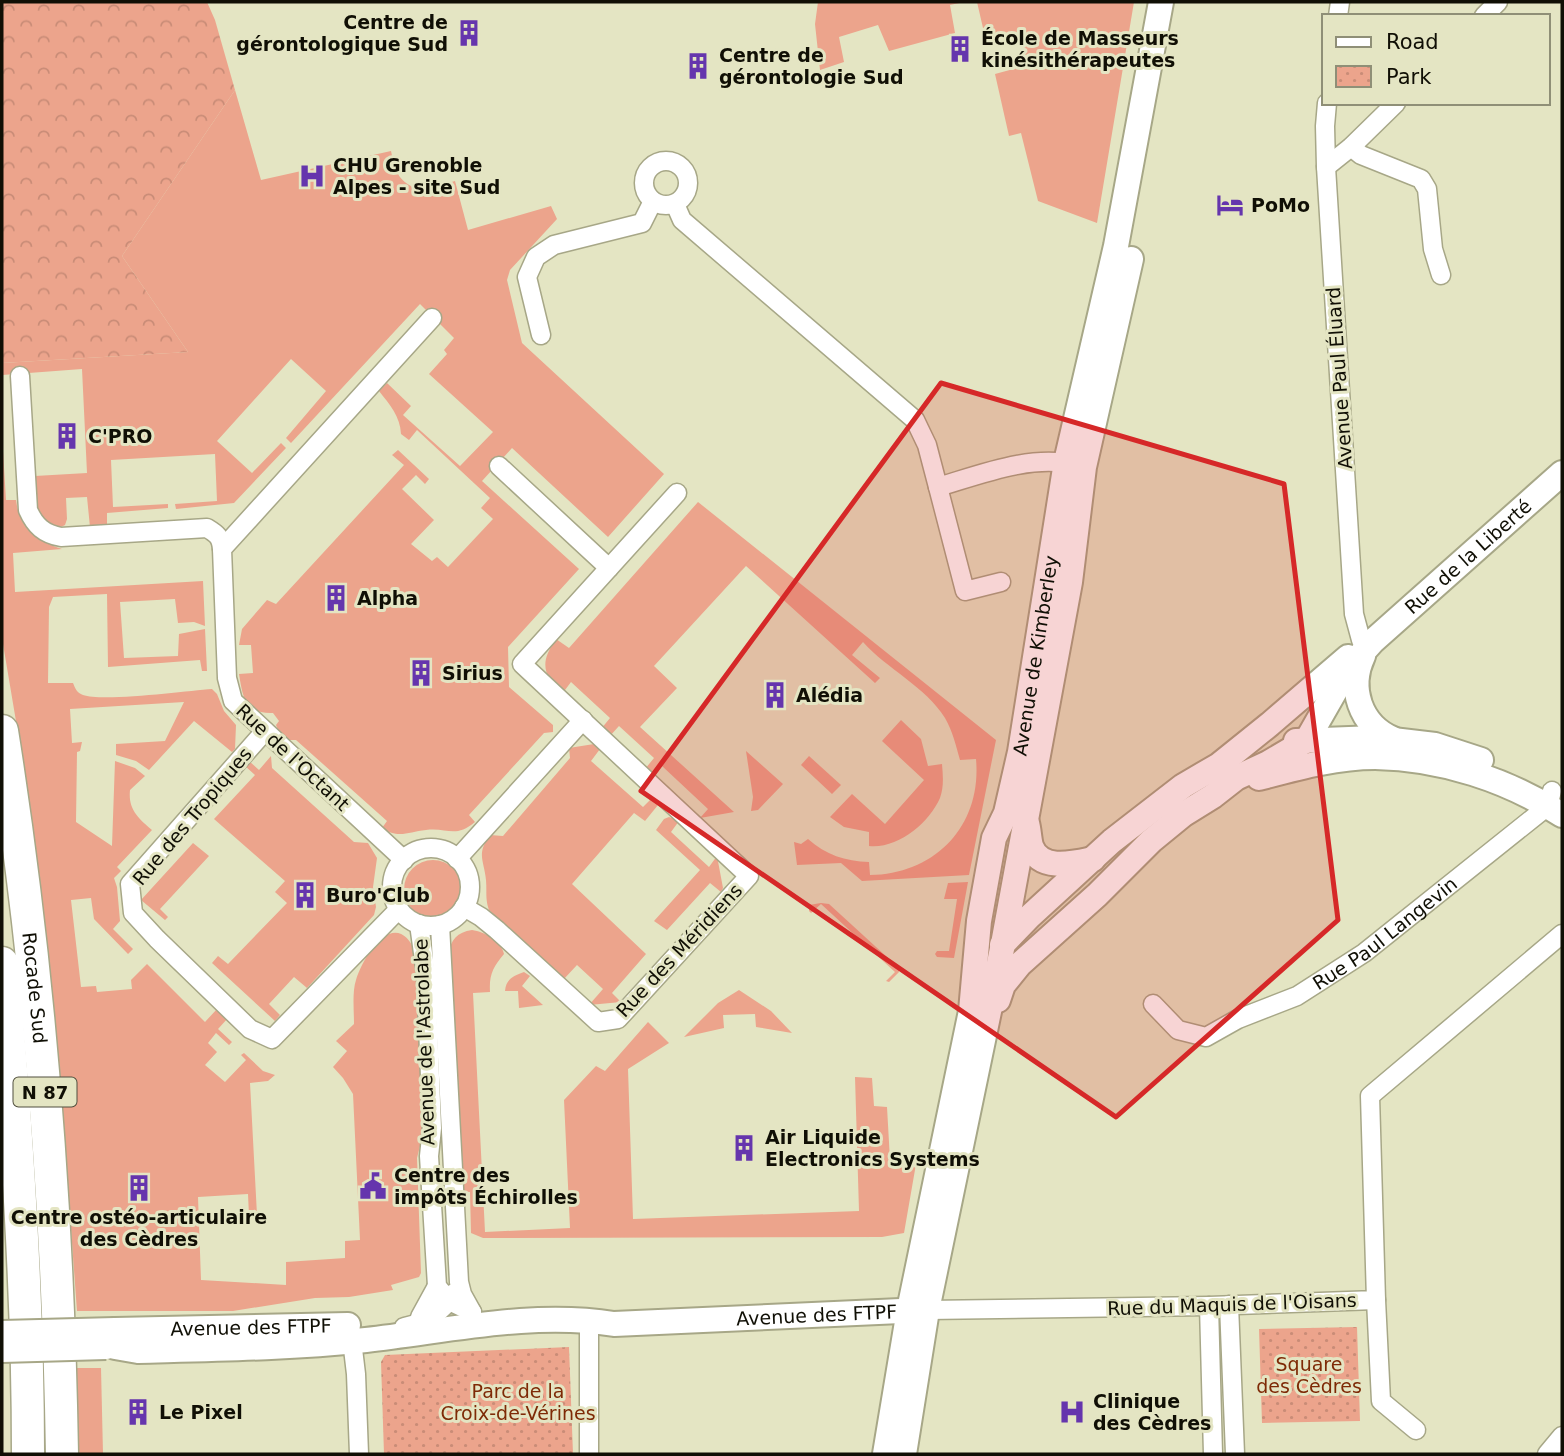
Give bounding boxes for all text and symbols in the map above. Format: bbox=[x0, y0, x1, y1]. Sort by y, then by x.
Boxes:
place label: Centre de gérontologique Sud bbox=[236, 11, 448, 55]
legend bbox=[1322, 14, 1550, 105]
building icon: Centre de gérontologique Sud bbox=[454, 18, 484, 48]
place label: École de Masseurs kinésithérapeutes bbox=[981, 27, 1179, 71]
text: Road bbox=[1386, 30, 1439, 54]
building icon: École de Masseurs kinésithérapeutes bbox=[945, 34, 975, 64]
place label: Centre de gérontologie Sud bbox=[719, 44, 904, 88]
building icon: Centre de gérontologie Sud bbox=[683, 51, 713, 81]
text: Park bbox=[1386, 65, 1432, 89]
place label: CHU Grenoble Alpes - site Sud bbox=[333, 154, 500, 198]
hospital icon: CHU Grenoble Alpes - site Sud bbox=[297, 161, 327, 191]
hotel icon: PoMo bbox=[1215, 190, 1245, 220]
place label: PoMo bbox=[1251, 194, 1310, 216]
street label: Avenue Paul Éluard bbox=[1322, 286, 1356, 470]
building icon: C'PRO bbox=[52, 421, 82, 451]
place label: C'PRO bbox=[88, 425, 152, 447]
street label: Rue de la Liberté bbox=[1400, 495, 1536, 618]
street label: Avenue de Kimberley bbox=[1009, 554, 1062, 757]
building icon: Alpha bbox=[321, 583, 351, 613]
place label: Alpha bbox=[357, 587, 418, 609]
building icon: Sirius bbox=[406, 658, 436, 688]
place label: Sirius bbox=[442, 662, 503, 684]
building icon: Alédia bbox=[760, 680, 790, 710]
place label: Alédia bbox=[796, 684, 863, 706]
street label: Rue de l'Octant bbox=[232, 699, 354, 815]
street label: Rue des Tropiques bbox=[128, 743, 256, 889]
street label: Rue Paul Langevin bbox=[1309, 872, 1461, 994]
street label: Rue des Méridiens bbox=[612, 879, 746, 1021]
building icon: Buro'Club bbox=[290, 880, 320, 910]
place label: Buro'Club bbox=[326, 884, 430, 906]
street label: Rocade Sud bbox=[18, 931, 52, 1045]
street label: Avenue de l'Astrolabe bbox=[409, 938, 439, 1146]
road number: N 87 bbox=[14, 1078, 76, 1106]
place label: Air Liquide Electronics Systems bbox=[765, 1126, 980, 1170]
building icon: Air Liquide Electronics Systems bbox=[729, 1133, 759, 1163]
place label: Centre des impôts Échirolles bbox=[394, 1164, 578, 1208]
public building icon: Centre des impôts Échirolles bbox=[358, 1171, 388, 1201]
building icon: Centre ostéo-articulaire des Cèdres bbox=[124, 1173, 154, 1203]
place label: Centre ostéo-articulaire des Cèdres bbox=[11, 1206, 267, 1250]
street label: Rue du Maquis de l'Oisans bbox=[1107, 1289, 1357, 1319]
street label: Avenue des FTPF bbox=[736, 1300, 898, 1329]
street label: Avenue des FTPF bbox=[170, 1314, 332, 1340]
park label: Square des Cèdres bbox=[1256, 1353, 1362, 1397]
park label: Parc de la Croix-de-Vérines bbox=[440, 1380, 596, 1424]
place label: Clinique des Cèdres bbox=[1093, 1390, 1211, 1434]
building icon: Le Pixel bbox=[123, 1397, 153, 1427]
hospital icon: Clinique des Cèdres bbox=[1057, 1397, 1087, 1427]
place label: Le Pixel bbox=[159, 1401, 243, 1423]

